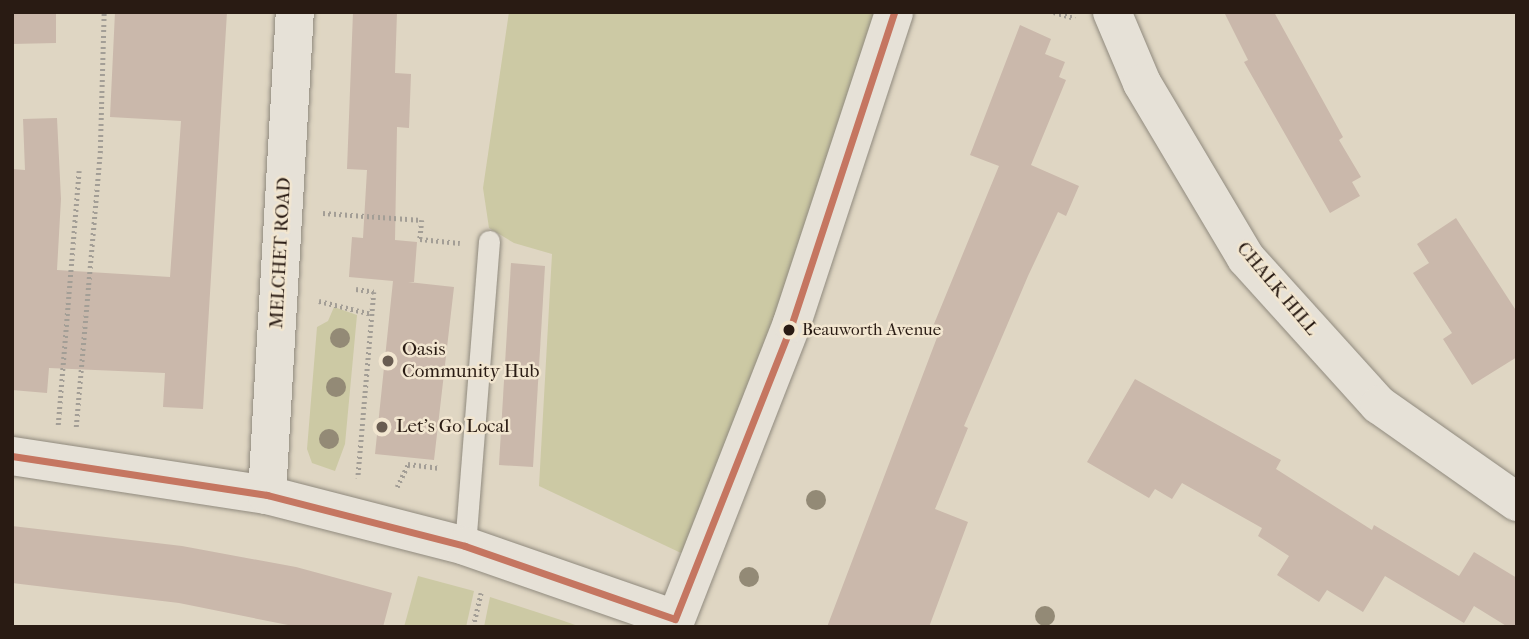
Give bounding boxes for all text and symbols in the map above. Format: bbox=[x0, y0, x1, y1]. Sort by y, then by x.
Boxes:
street label: MELCHET ROAD bbox=[266, 177, 296, 329]
street label: CHALK HILL bbox=[1231, 238, 1323, 340]
place label: Beauworth Avenue bbox=[802, 320, 941, 340]
marker: Beauworth Avenue bbox=[782, 323, 796, 337]
place label: Oasis Community Hub bbox=[402, 339, 539, 383]
marker: Oasis Community Hub bbox=[380, 353, 396, 369]
place label: Let's Go Local bbox=[396, 416, 510, 438]
marker: Let's Go Local bbox=[374, 419, 390, 435]

